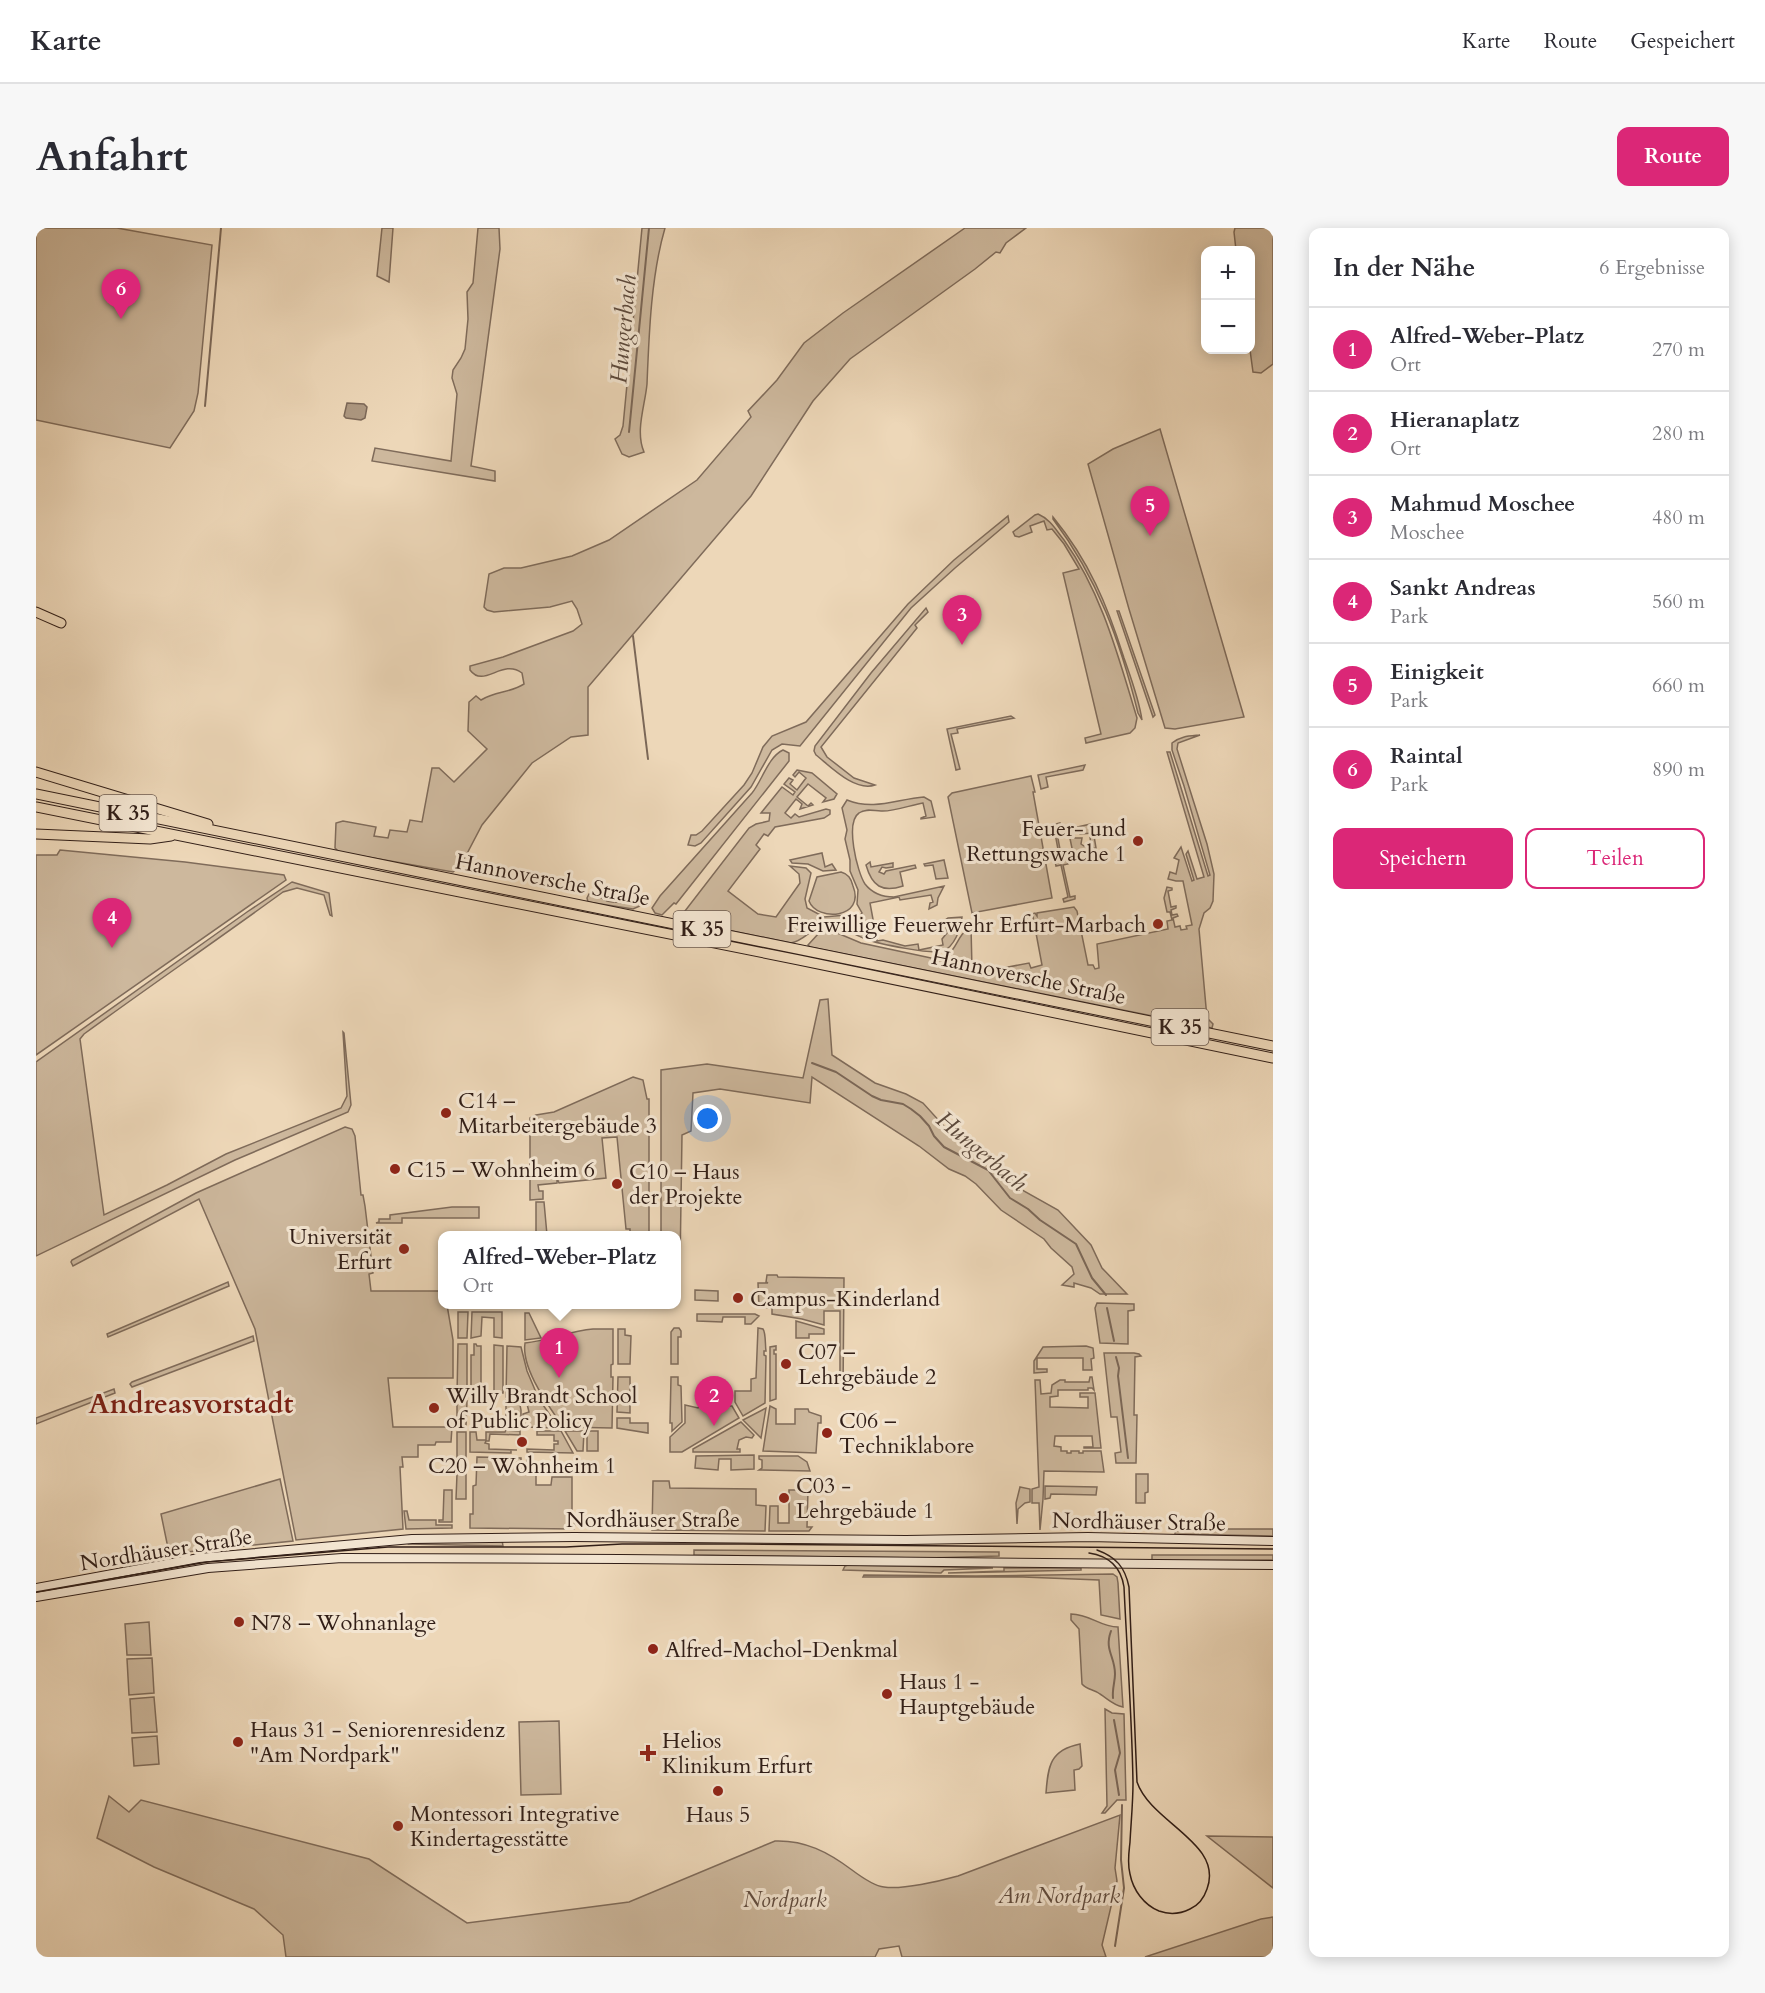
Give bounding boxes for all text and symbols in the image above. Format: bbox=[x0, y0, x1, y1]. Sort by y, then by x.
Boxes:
text: Karte bbox=[30, 22, 102, 60]
text: Karte bbox=[1462, 27, 1511, 56]
text: Route bbox=[1544, 27, 1597, 56]
text: Gespeichert bbox=[1630, 27, 1735, 56]
button: Route bbox=[1617, 127, 1729, 186]
text: Anfahrt bbox=[36, 128, 188, 185]
map controls bbox=[1201, 246, 1255, 354]
button: + bbox=[1201, 246, 1255, 300]
text: In der Nähe bbox=[1333, 250, 1475, 285]
text: 6 Ergebnisse bbox=[1599, 254, 1705, 281]
pin: 6 bbox=[102, 270, 140, 319]
water label: Hungerbach bbox=[602, 272, 645, 385]
button: − bbox=[1201, 300, 1255, 354]
text: Alfred-Weber-Platz bbox=[1390, 321, 1584, 351]
text: 1 bbox=[1347, 336, 1358, 363]
text: 270 m bbox=[1652, 336, 1705, 363]
text: Ort bbox=[1390, 351, 1421, 378]
text: Hieranaplatz bbox=[1390, 405, 1519, 435]
text: 2 bbox=[1347, 420, 1358, 447]
text: 280 m bbox=[1652, 420, 1705, 447]
text: Ort bbox=[1390, 435, 1421, 462]
pin: 5 bbox=[1130, 486, 1170, 536]
text: Mahmud Moschee bbox=[1390, 489, 1575, 519]
text: 3 bbox=[1347, 504, 1358, 531]
text: 480 m bbox=[1652, 504, 1705, 531]
text: Moschee bbox=[1390, 519, 1465, 546]
text: Sankt Andreas bbox=[1390, 573, 1536, 603]
text: 4 bbox=[1347, 588, 1358, 615]
text: 560 m bbox=[1652, 588, 1705, 615]
pin: 3 bbox=[942, 596, 982, 645]
text: Park bbox=[1390, 603, 1428, 630]
text: Einigkeit bbox=[1390, 657, 1484, 687]
text: 5 bbox=[1347, 672, 1358, 699]
text: 660 m bbox=[1652, 672, 1705, 699]
text: Park bbox=[1390, 687, 1428, 714]
text: Raintal bbox=[1390, 741, 1463, 771]
text: 6 bbox=[1347, 756, 1358, 783]
text: 890 m bbox=[1652, 756, 1705, 783]
text: Park bbox=[1390, 771, 1428, 798]
road number: K 35 bbox=[100, 795, 157, 831]
place label: Feuer- und Rettungswache 1 bbox=[966, 814, 1126, 869]
button: Speichern bbox=[1333, 828, 1513, 889]
button: Teilen bbox=[1525, 828, 1705, 889]
marker: Feuer- und Rettungswache 1 bbox=[1131, 834, 1145, 848]
street label: Hannoversche Straße bbox=[453, 846, 653, 914]
pin: 4 bbox=[92, 898, 132, 948]
place label: Freiwillige Feuerwehr Erfurt-Marbach bbox=[787, 910, 1146, 940]
road number: K 35 bbox=[674, 911, 730, 947]
marker: Freiwillige Feuerwehr Erfurt-Marbach bbox=[1151, 917, 1165, 931]
street label: Hannoversche Straße bbox=[929, 942, 1129, 1012]
road number: K 35 bbox=[1152, 1009, 1208, 1045]
place label: C14 – Mitarbeitergebäude 3 bbox=[458, 1086, 657, 1141]
water label: Hungerbach bbox=[929, 1103, 1035, 1200]
your location bbox=[693, 1104, 722, 1133]
marker: C14 – Mitarbeitergebäude 3 bbox=[439, 1106, 453, 1120]
place label: C15 – Wohnheim 6 bbox=[407, 1155, 595, 1185]
place label: C10 – Haus der Projekte bbox=[629, 1157, 742, 1212]
marker: C15 – Wohnheim 6 bbox=[388, 1162, 402, 1176]
marker: C10 – Haus der Projekte bbox=[610, 1177, 624, 1191]
place label: Universität Erfurt bbox=[289, 1222, 392, 1277]
popup bbox=[438, 1231, 681, 1309]
marker: Universität Erfurt bbox=[397, 1242, 411, 1256]
text: Alfred-Weber-Platz bbox=[462, 1242, 657, 1272]
text: Ort bbox=[462, 1272, 493, 1299]
place label: Campus-Kinderland bbox=[750, 1284, 940, 1314]
marker: Campus-Kinderland bbox=[731, 1291, 745, 1305]
pin: 1 bbox=[540, 1328, 578, 1378]
place label: C07 – Lehrgebäude 2 bbox=[798, 1337, 936, 1392]
marker: C07 – Lehrgebäude 2 bbox=[779, 1357, 793, 1371]
pin: 2 bbox=[694, 1376, 734, 1426]
place label: Willy Brandt School of Public Policy bbox=[445, 1381, 638, 1436]
district label: Andreasvorstadt bbox=[89, 1385, 294, 1423]
marker: Willy Brandt School of Public Policy bbox=[427, 1401, 441, 1415]
place label: C06 – Techniklabore bbox=[839, 1406, 975, 1461]
marker: C06 – Techniklabore bbox=[820, 1426, 834, 1440]
marker: C20 – Wohnheim 1 bbox=[515, 1435, 529, 1449]
place label: C20 – Wohnheim 1 bbox=[428, 1451, 616, 1481]
place label: C03 - Lehrgebäude 1 bbox=[796, 1471, 934, 1526]
marker: C03 - Lehrgebäude 1 bbox=[777, 1491, 791, 1505]
street label: Nordhäuser Straße bbox=[566, 1505, 740, 1535]
street label: Nordhäuser Straße bbox=[1052, 1505, 1226, 1539]
street label: Nordhäuser Straße bbox=[78, 1522, 254, 1578]
place label: N78 – Wohnanlage bbox=[251, 1608, 436, 1638]
marker: N78 – Wohnanlage bbox=[232, 1615, 246, 1629]
place label: Alfred-Machol-Denkmal bbox=[665, 1635, 898, 1665]
marker: Alfred-Machol-Denkmal bbox=[646, 1642, 660, 1656]
place label: Haus 1 - Hauptgebäude bbox=[899, 1667, 1035, 1722]
marker: Haus 1 - Hauptgebäude bbox=[880, 1687, 894, 1701]
place label: Haus 31 - Seniorenresidenz "Am Nordpark" bbox=[250, 1715, 505, 1770]
place label: Helios Klinikum Erfurt bbox=[662, 1726, 813, 1781]
marker: Haus 31 - Seniorenresidenz "Am Nordpark" bbox=[231, 1735, 245, 1749]
marker: Helios Klinikum Erfurt bbox=[639, 1744, 657, 1762]
marker: Haus 5 bbox=[711, 1784, 725, 1798]
place label: Montessori Integrative Kindertagesstätte bbox=[410, 1799, 620, 1854]
place label: Haus 5 bbox=[686, 1800, 750, 1830]
marker: Montessori Integrative Kindertagesstätte bbox=[391, 1819, 405, 1833]
park label: Am Nordpark bbox=[997, 1881, 1120, 1911]
park label: Nordpark bbox=[743, 1885, 827, 1915]

